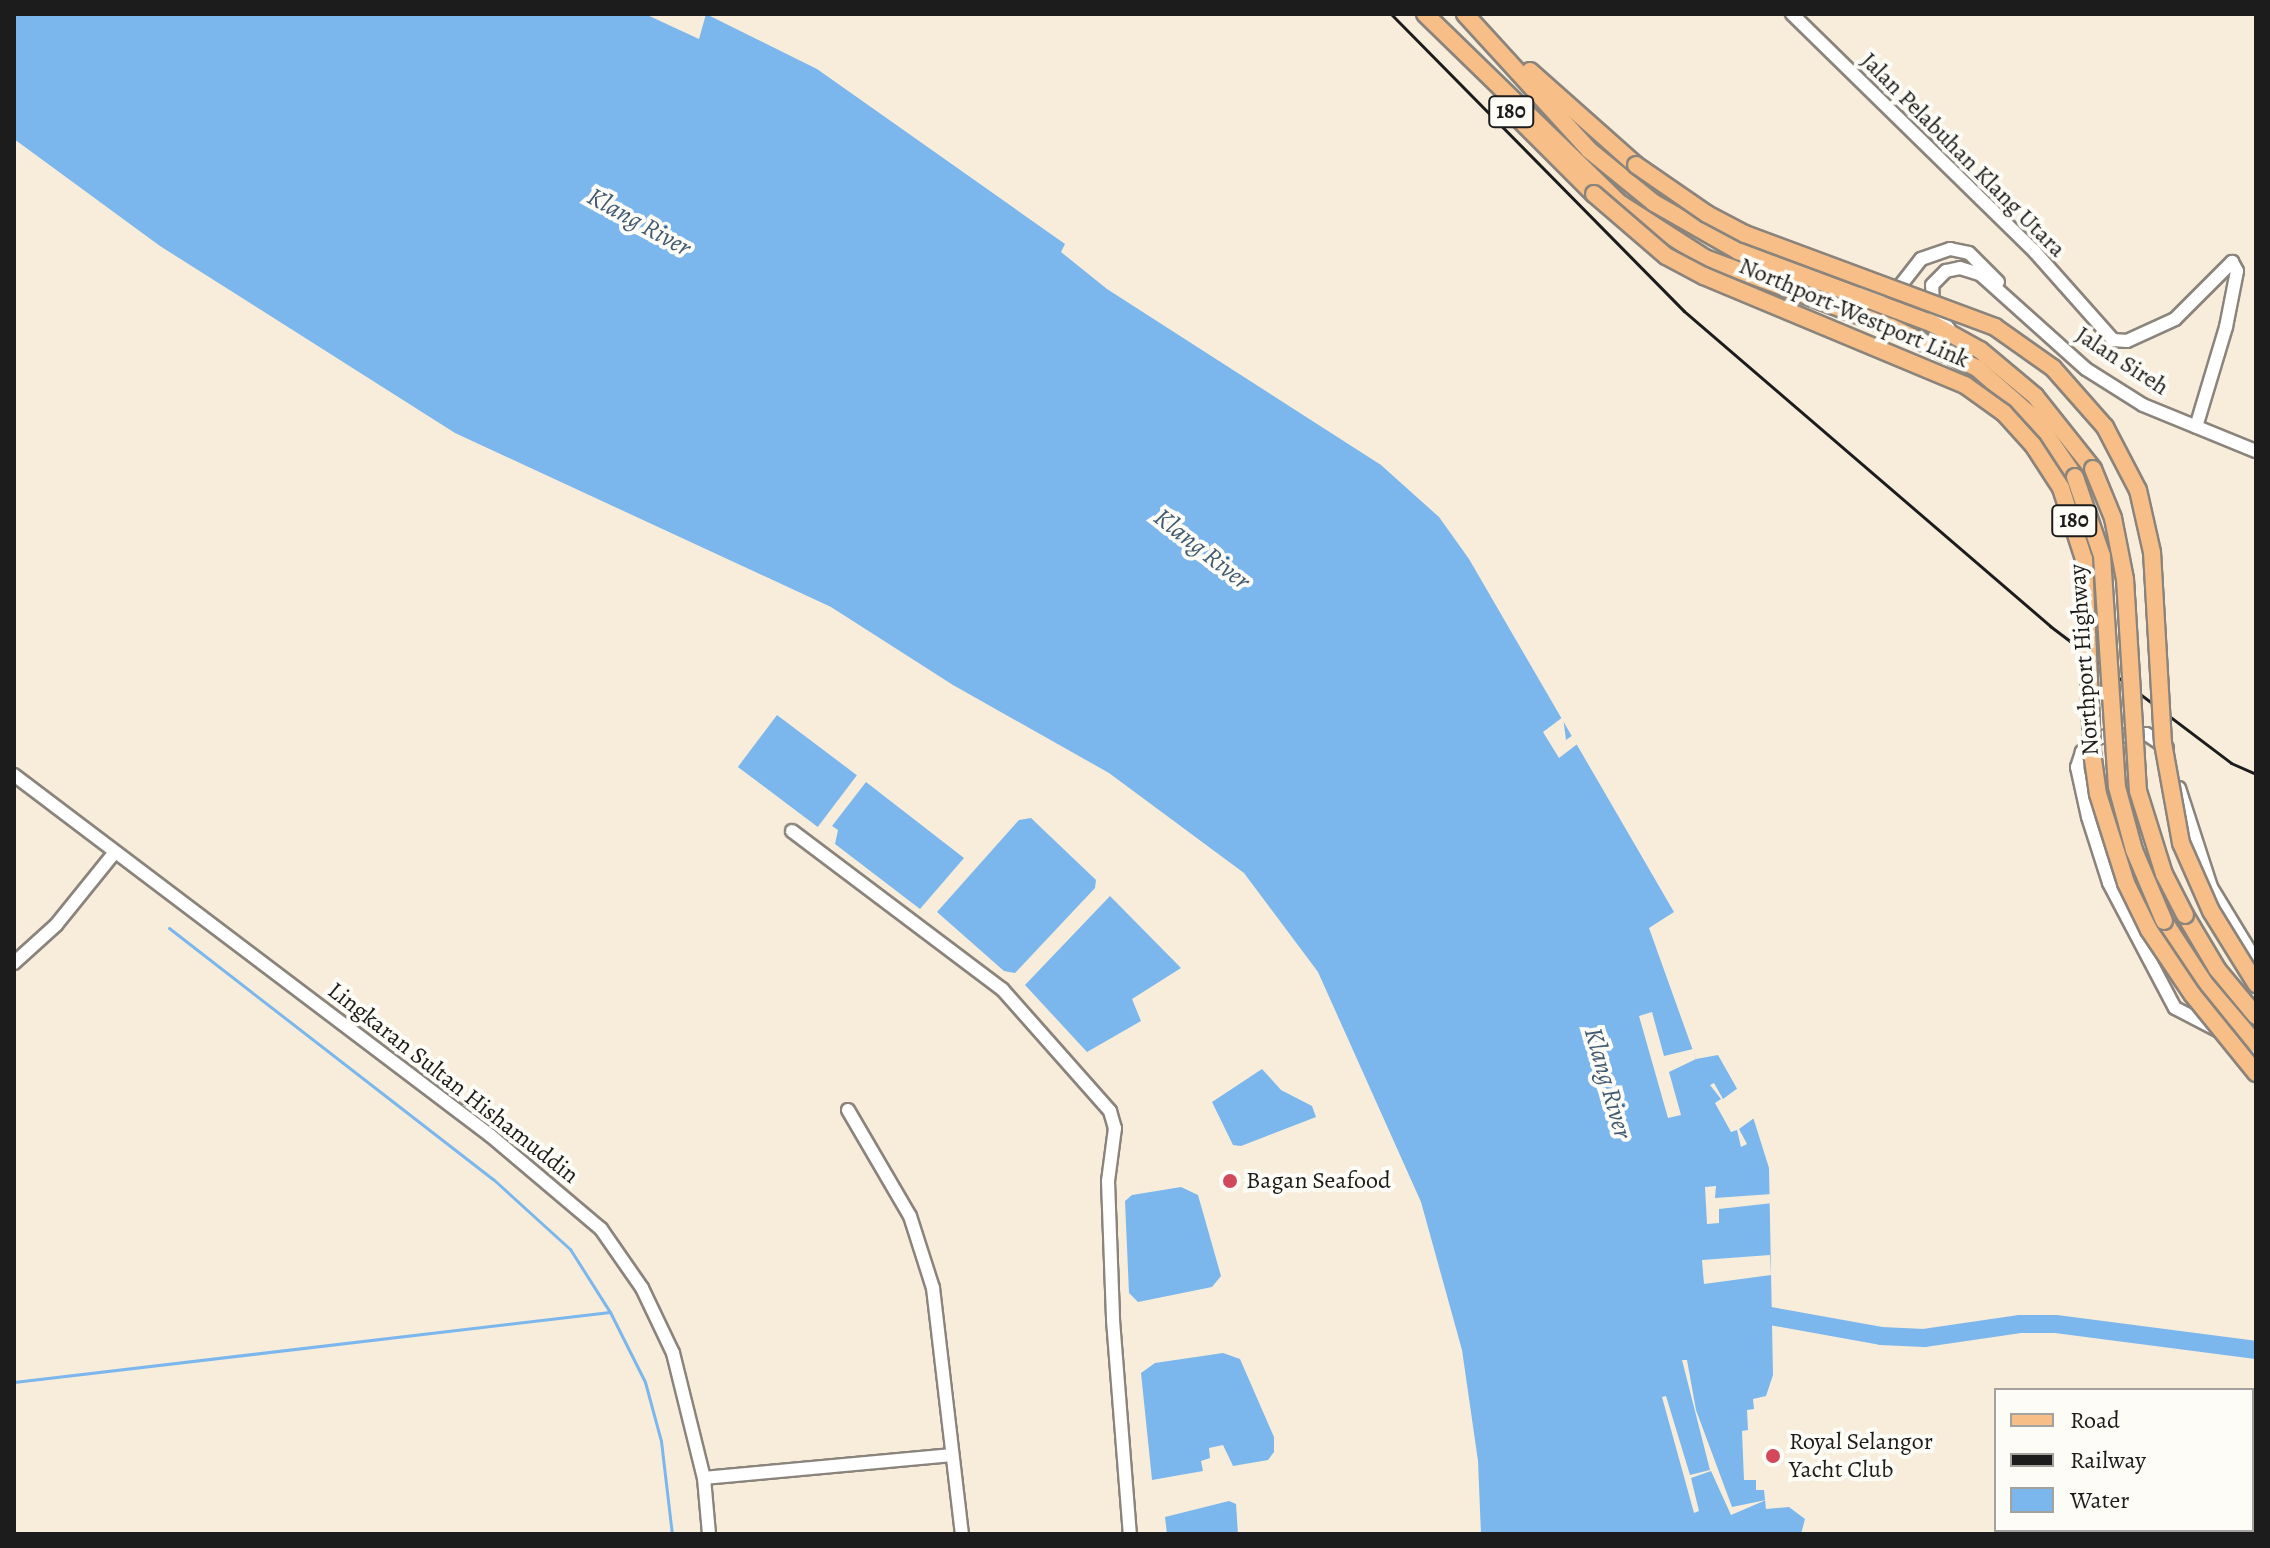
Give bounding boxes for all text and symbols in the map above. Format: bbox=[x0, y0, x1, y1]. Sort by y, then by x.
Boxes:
street label: Jalan Pelabuhan Klang Utara bbox=[1855, 47, 2071, 263]
road number: 180 bbox=[1487, 94, 1535, 130]
water label: Klang River bbox=[582, 181, 696, 263]
street label: Northport-Westport Link bbox=[1735, 251, 1973, 375]
street label: Jalan Sireh bbox=[2070, 320, 2174, 402]
water label: Klang River bbox=[1148, 502, 1256, 596]
road number: 180 bbox=[2050, 503, 2098, 539]
street label: Northport Highway bbox=[2063, 563, 2105, 757]
street label: Lingkaran Sultan Hishamuddin bbox=[322, 976, 584, 1190]
water label: Klang River bbox=[1577, 1024, 1639, 1142]
place label: Bagan Seafood bbox=[1246, 1167, 1391, 1195]
marker: Bagan Seafood bbox=[1221, 1172, 1239, 1190]
legend bbox=[1994, 1388, 2254, 1532]
text: Road bbox=[2070, 1404, 2120, 1436]
place label: Royal Selangor Yacht Club bbox=[1789, 1428, 1933, 1484]
text: Railway bbox=[2070, 1444, 2146, 1476]
marker: Royal Selangor Yacht Club bbox=[1764, 1447, 1782, 1465]
text: Water bbox=[2070, 1484, 2130, 1516]

